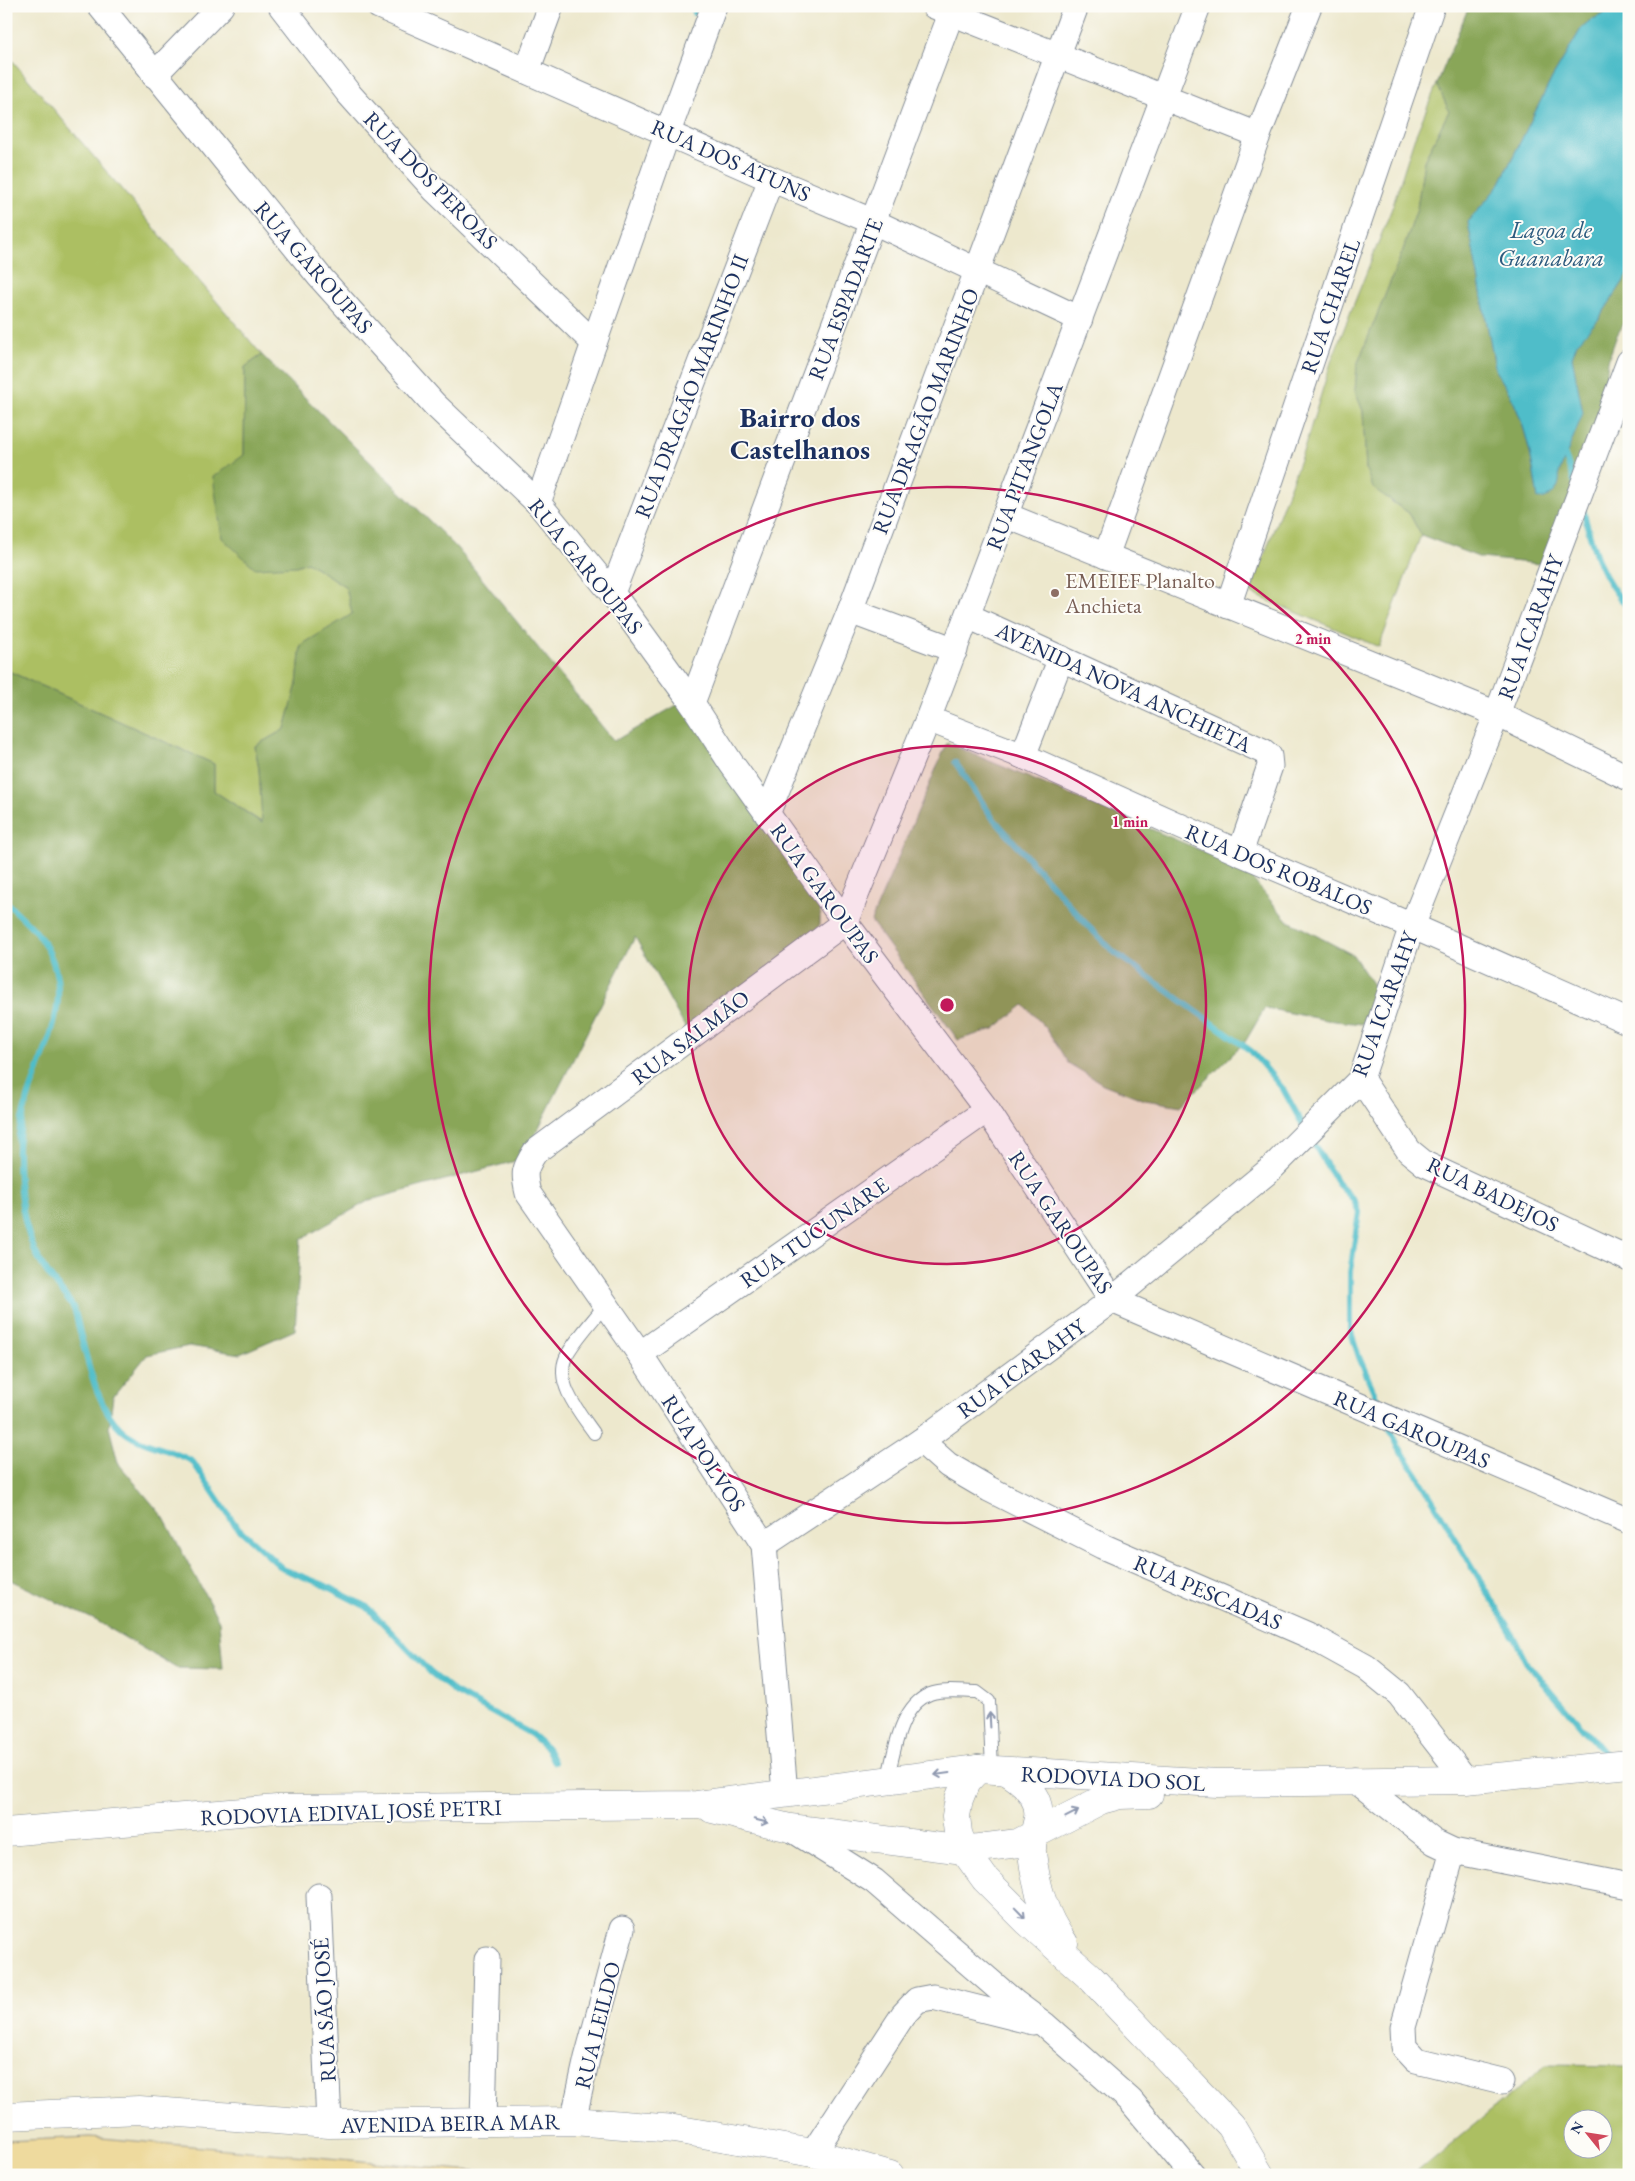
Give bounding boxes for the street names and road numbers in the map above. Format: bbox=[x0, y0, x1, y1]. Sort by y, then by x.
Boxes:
street label: RUA DOS PEROAS bbox=[357, 105, 504, 256]
street label: RUA DOS ATUNS bbox=[647, 112, 815, 209]
street label: RUA GAROUPAS bbox=[248, 195, 379, 340]
street label: RUA ESPADARTE bbox=[801, 214, 890, 384]
street label: RUA CHAREL bbox=[1294, 235, 1367, 378]
street label: RUA DRAGÃO MARINHO II bbox=[628, 249, 755, 522]
street label: RUA DRAGÃO MARINHO bbox=[865, 284, 986, 538]
street label: RUA PITANGOLA bbox=[979, 377, 1070, 554]
street label: RUA GAROUPAS bbox=[522, 492, 649, 640]
street label: RUA ICARAHY bbox=[1491, 549, 1571, 704]
street label: AVENIDA NOVA ANCHIETA bbox=[990, 615, 1257, 760]
street label: RUA GAROUPAS bbox=[764, 817, 885, 969]
street label: RUA DOS ROBALOS bbox=[1181, 817, 1377, 922]
street label: RUA ICARAHY bbox=[1345, 926, 1425, 1081]
street label: RUA SALMÃO bbox=[625, 983, 755, 1091]
street label: RUA GAROUPAS bbox=[1002, 1145, 1119, 1300]
street label: RUA BADEJOS bbox=[1422, 1150, 1563, 1239]
street label: RUA TUCUNARE bbox=[734, 1170, 894, 1295]
street label: RUA ICARAHY bbox=[951, 1311, 1092, 1425]
street label: RUA GAROUPAS bbox=[1329, 1383, 1494, 1475]
street label: RUA POLVOS bbox=[655, 1389, 752, 1518]
street label: RUA PESCADAS bbox=[1129, 1548, 1286, 1637]
street label: RODOVIA DO SOL bbox=[1020, 1759, 1206, 1798]
street label: RODOVIA EDIVAL JOSÉ PETRI bbox=[200, 1793, 503, 1832]
street label: RUA SÃO JOSÉ bbox=[306, 1937, 343, 2083]
street label: RUA LEILDO bbox=[568, 1958, 627, 2092]
street label: AVENIDA BEIRA MAR bbox=[339, 2107, 560, 2140]

